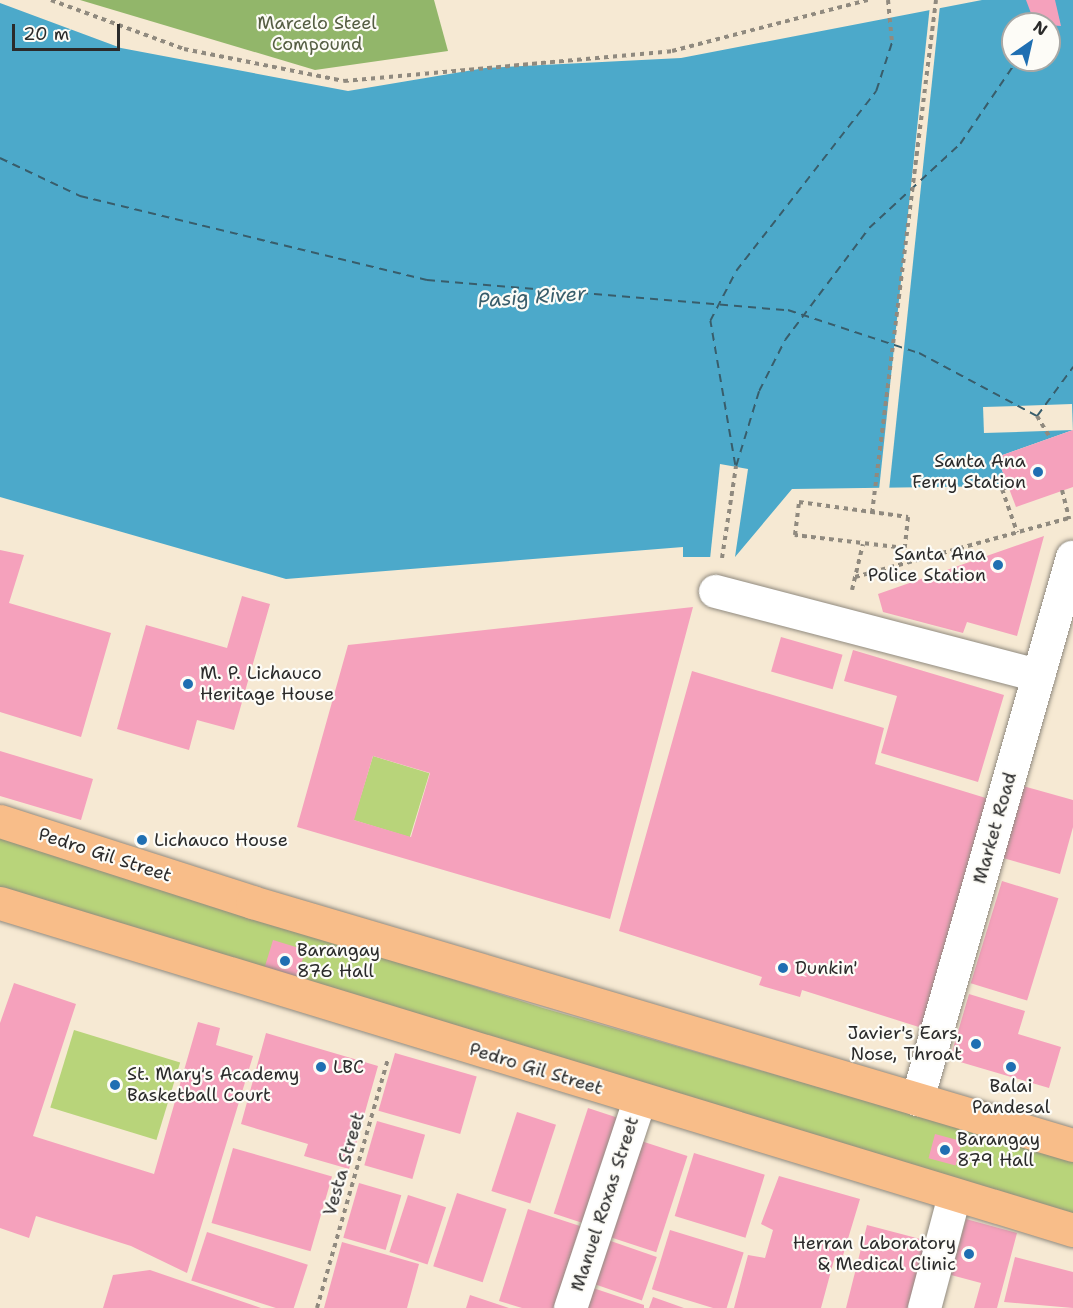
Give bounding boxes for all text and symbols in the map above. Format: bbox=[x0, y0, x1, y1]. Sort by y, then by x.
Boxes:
scale bar bbox=[15, 12, 123, 50]
north arrow bbox=[1001, 12, 1061, 72]
park label: Marcelo Steel Compound bbox=[257, 13, 377, 56]
text: N bbox=[1029, 16, 1051, 41]
text: 20 m bbox=[23, 22, 69, 46]
water label: Pasig River bbox=[477, 281, 587, 313]
place label: Santa Ana Ferry Station bbox=[912, 451, 1026, 494]
marker: Santa Ana Ferry Station bbox=[1031, 465, 1045, 479]
place label: Santa Ana Police Station bbox=[868, 544, 986, 586]
marker: Santa Ana Police Station bbox=[991, 558, 1005, 572]
place label: M. P. Lichauco Heritage House bbox=[200, 663, 334, 706]
marker: M. P. Lichauco Heritage House bbox=[181, 677, 195, 691]
street label: Market Road bbox=[969, 770, 1021, 886]
street label: Pedro Gil Street bbox=[36, 823, 174, 887]
place label: Lichauco House bbox=[154, 829, 288, 851]
marker: Lichauco House bbox=[135, 833, 149, 847]
place label: Barangay 876 Hall bbox=[297, 940, 380, 982]
marker: Barangay 876 Hall bbox=[278, 954, 292, 968]
place label: Dunkin' bbox=[795, 957, 858, 979]
marker: Dunkin' bbox=[776, 961, 790, 975]
place label: Javier's Ears, Nose, Throat bbox=[848, 1023, 962, 1066]
marker: Javier's Ears, Nose, Throat bbox=[967, 1035, 985, 1053]
street label: Pedro Gil Street bbox=[467, 1038, 605, 1100]
place label: LBC bbox=[333, 1056, 364, 1078]
marker: LBC bbox=[314, 1060, 328, 1074]
marker: Balai Pandesal bbox=[1004, 1060, 1018, 1074]
place label: St. Mary's Academy Basketball Court bbox=[127, 1064, 299, 1106]
place label: Balai Pandesal bbox=[972, 1076, 1050, 1118]
marker: St. Mary's Academy Basketball Court bbox=[108, 1078, 122, 1092]
street label: Vesta Street bbox=[319, 1110, 369, 1218]
street label: Manuel Roxas Street bbox=[567, 1114, 643, 1294]
place label: Barangay 879 Hall bbox=[957, 1129, 1040, 1172]
marker: Barangay 879 Hall bbox=[938, 1143, 952, 1157]
place label: Herran Laboratory & Medical Clinic bbox=[793, 1233, 956, 1276]
marker: Herran Laboratory & Medical Clinic bbox=[960, 1245, 978, 1263]

